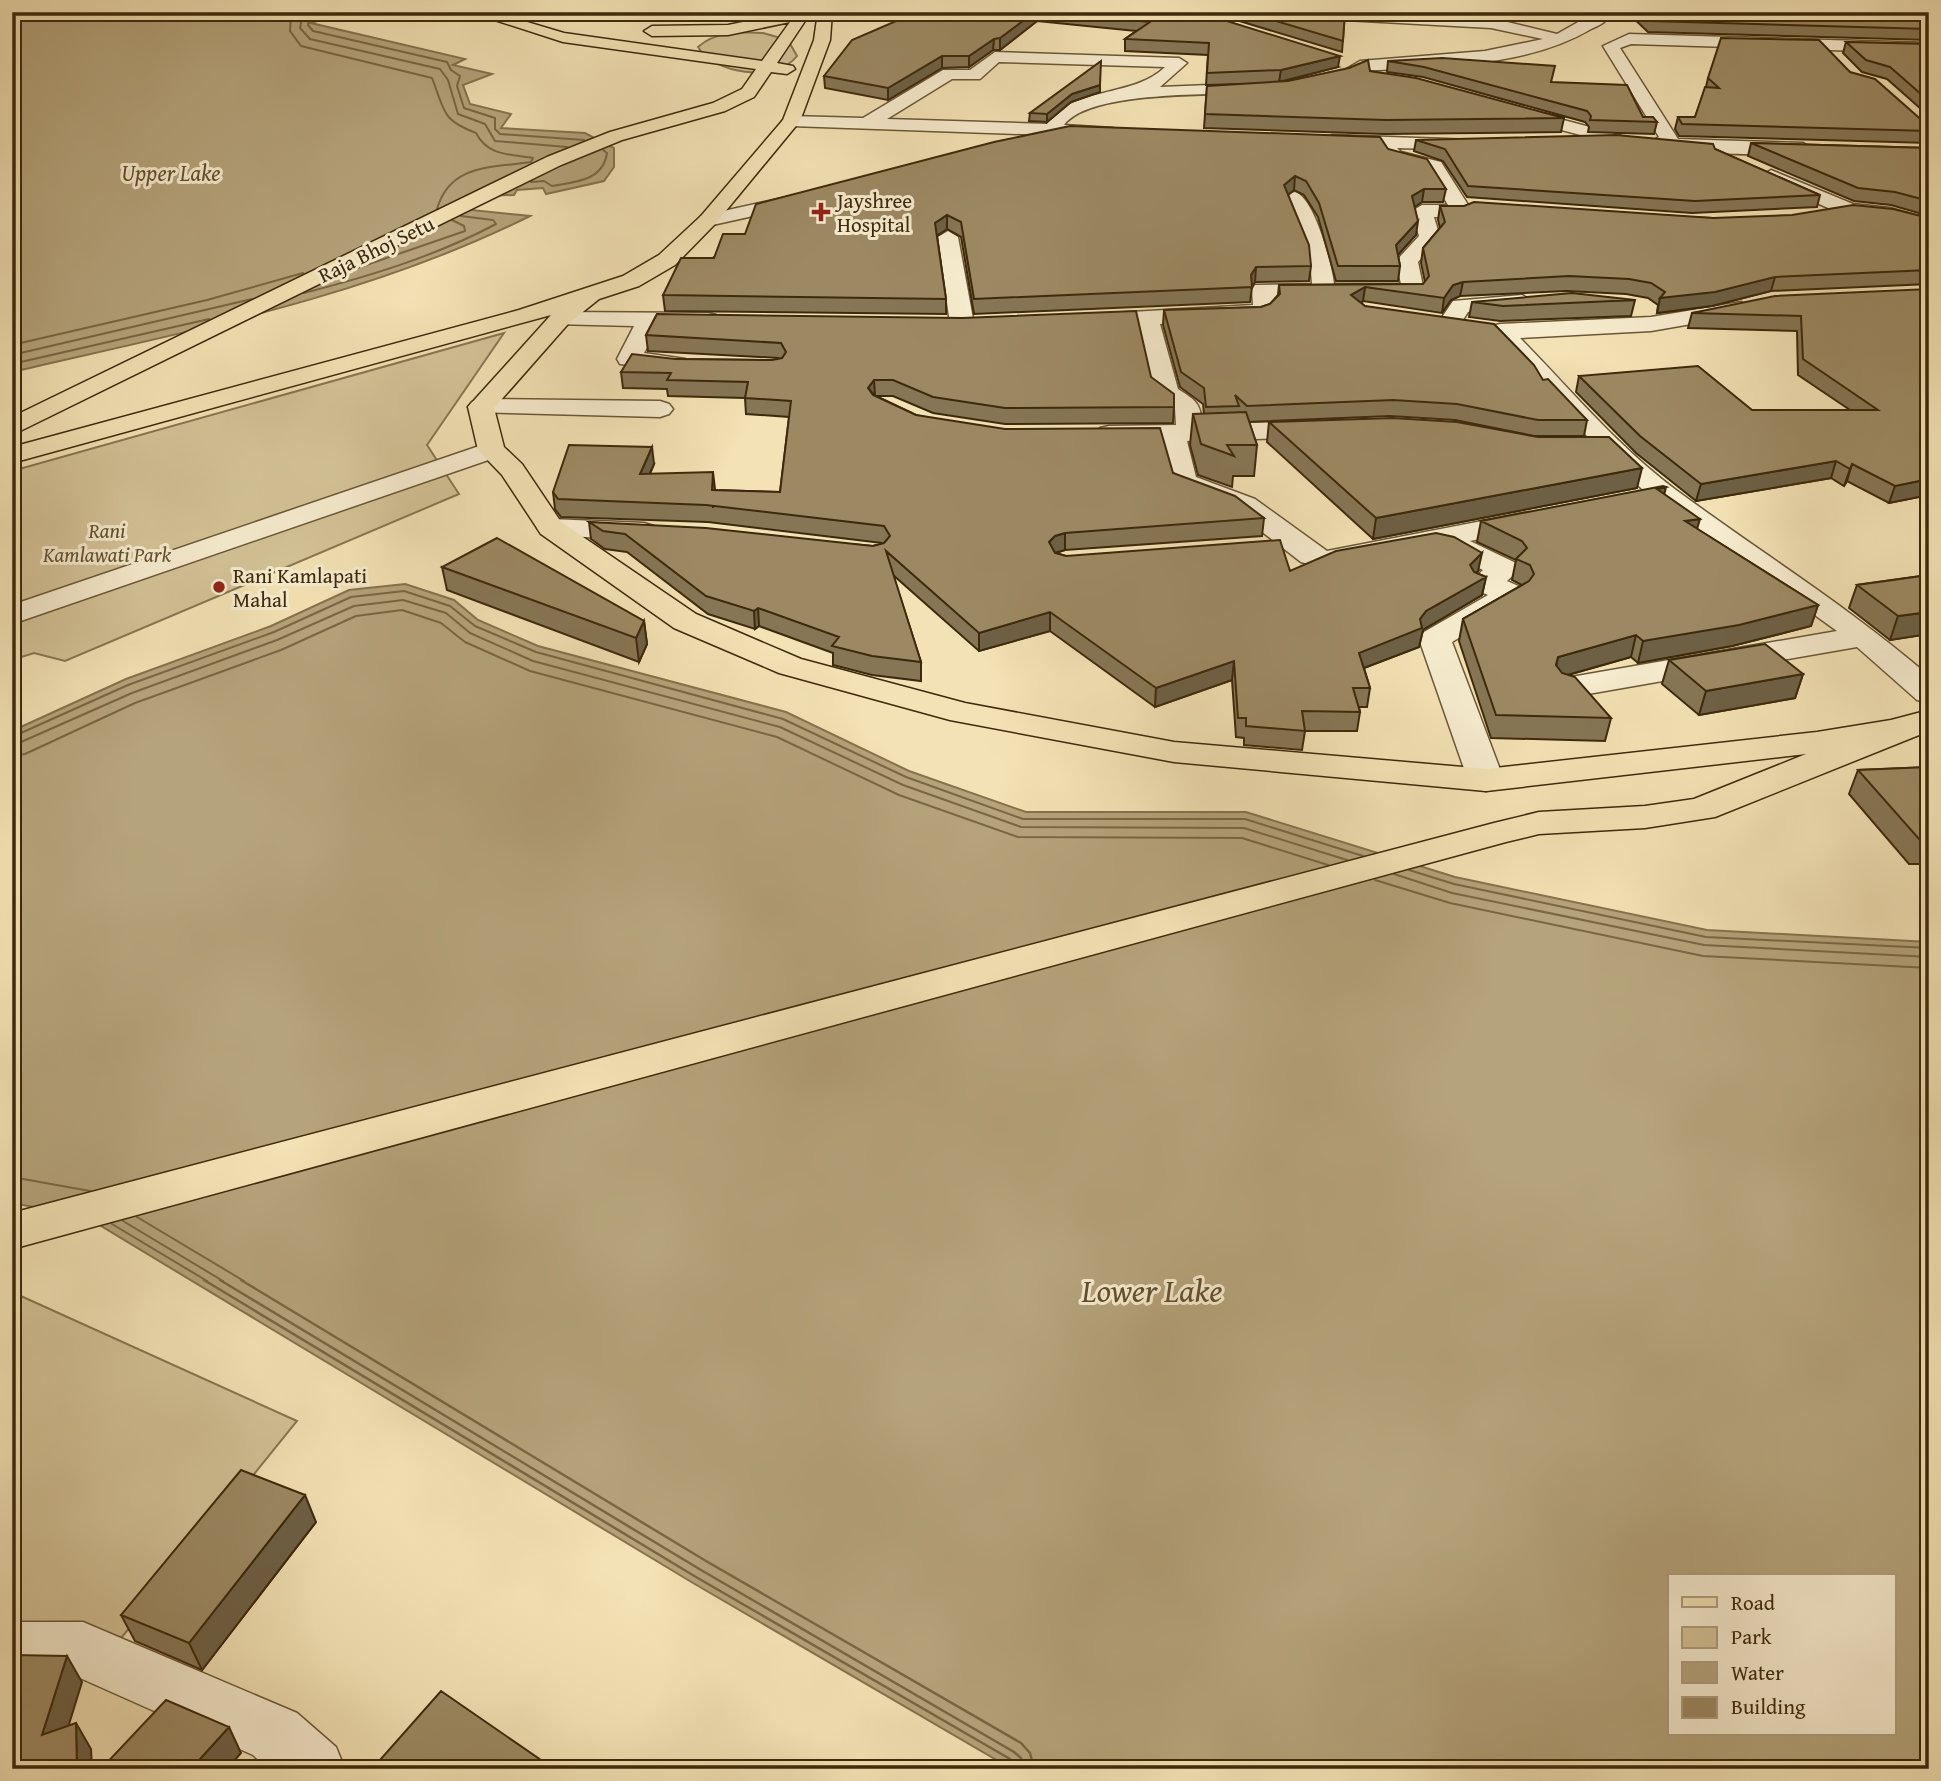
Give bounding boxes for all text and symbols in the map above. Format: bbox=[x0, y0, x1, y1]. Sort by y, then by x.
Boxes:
water label: Upper Lake bbox=[121, 156, 221, 189]
place label: Jayshree Hospital bbox=[834, 185, 912, 240]
marker: Jayshree Hospital bbox=[811, 202, 831, 222]
street label: Raja Bhoj Setu bbox=[313, 207, 440, 290]
park label: Rani Kamlawati Park bbox=[42, 515, 171, 570]
place label: Rani Kamlapati Mahal bbox=[233, 560, 367, 615]
marker: Rani Kamlapati Mahal bbox=[211, 579, 227, 595]
water label: Lower Lake bbox=[1081, 1266, 1222, 1314]
legend bbox=[1668, 1574, 1896, 1736]
text: Road bbox=[1731, 1587, 1776, 1618]
text: Park bbox=[1731, 1621, 1772, 1652]
text: Water bbox=[1731, 1657, 1784, 1688]
text: Building bbox=[1731, 1691, 1806, 1722]

